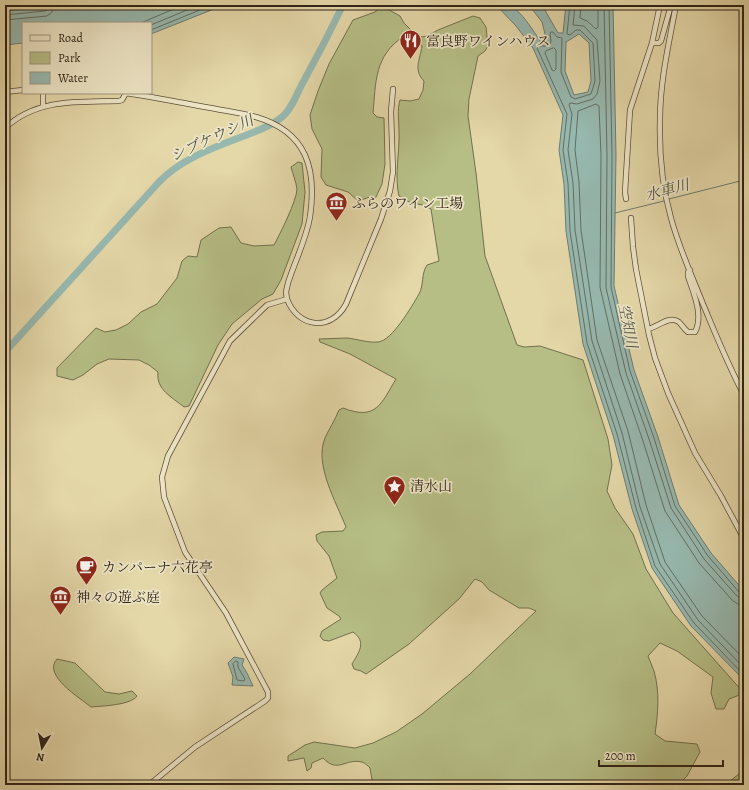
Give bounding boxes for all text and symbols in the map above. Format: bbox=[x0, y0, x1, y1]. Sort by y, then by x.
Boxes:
legend bbox=[22, 22, 152, 94]
restaurant icon: 富良野ワインハウス bbox=[397, 28, 423, 61]
text: Road bbox=[58, 30, 84, 46]
place label: 富良野ワインハウス bbox=[426, 32, 550, 51]
text: Park bbox=[58, 50, 81, 66]
text: Water bbox=[57, 70, 88, 86]
water label: シブケウシ川 bbox=[167, 109, 259, 166]
water label: 水車川 bbox=[643, 174, 693, 205]
museum icon: ふらのワイン工場 bbox=[323, 190, 349, 223]
place label: ふらのワイン工場 bbox=[352, 194, 464, 213]
water label: 空知川 bbox=[614, 302, 642, 352]
place icon: 清水山 bbox=[382, 473, 408, 506]
place label: 清水山 bbox=[410, 477, 452, 496]
cafe icon: カンパーナ六花亭 bbox=[73, 554, 99, 587]
place label: カンパーナ六花亭 bbox=[102, 558, 213, 577]
museum icon: 神々の遊ぶ庭 bbox=[48, 584, 74, 617]
place label: 神々の遊ぶ庭 bbox=[76, 588, 160, 607]
north arrow bbox=[22, 728, 62, 768]
scale bar bbox=[599, 742, 723, 768]
text: 200 m bbox=[605, 748, 636, 764]
text: N bbox=[35, 749, 46, 765]

